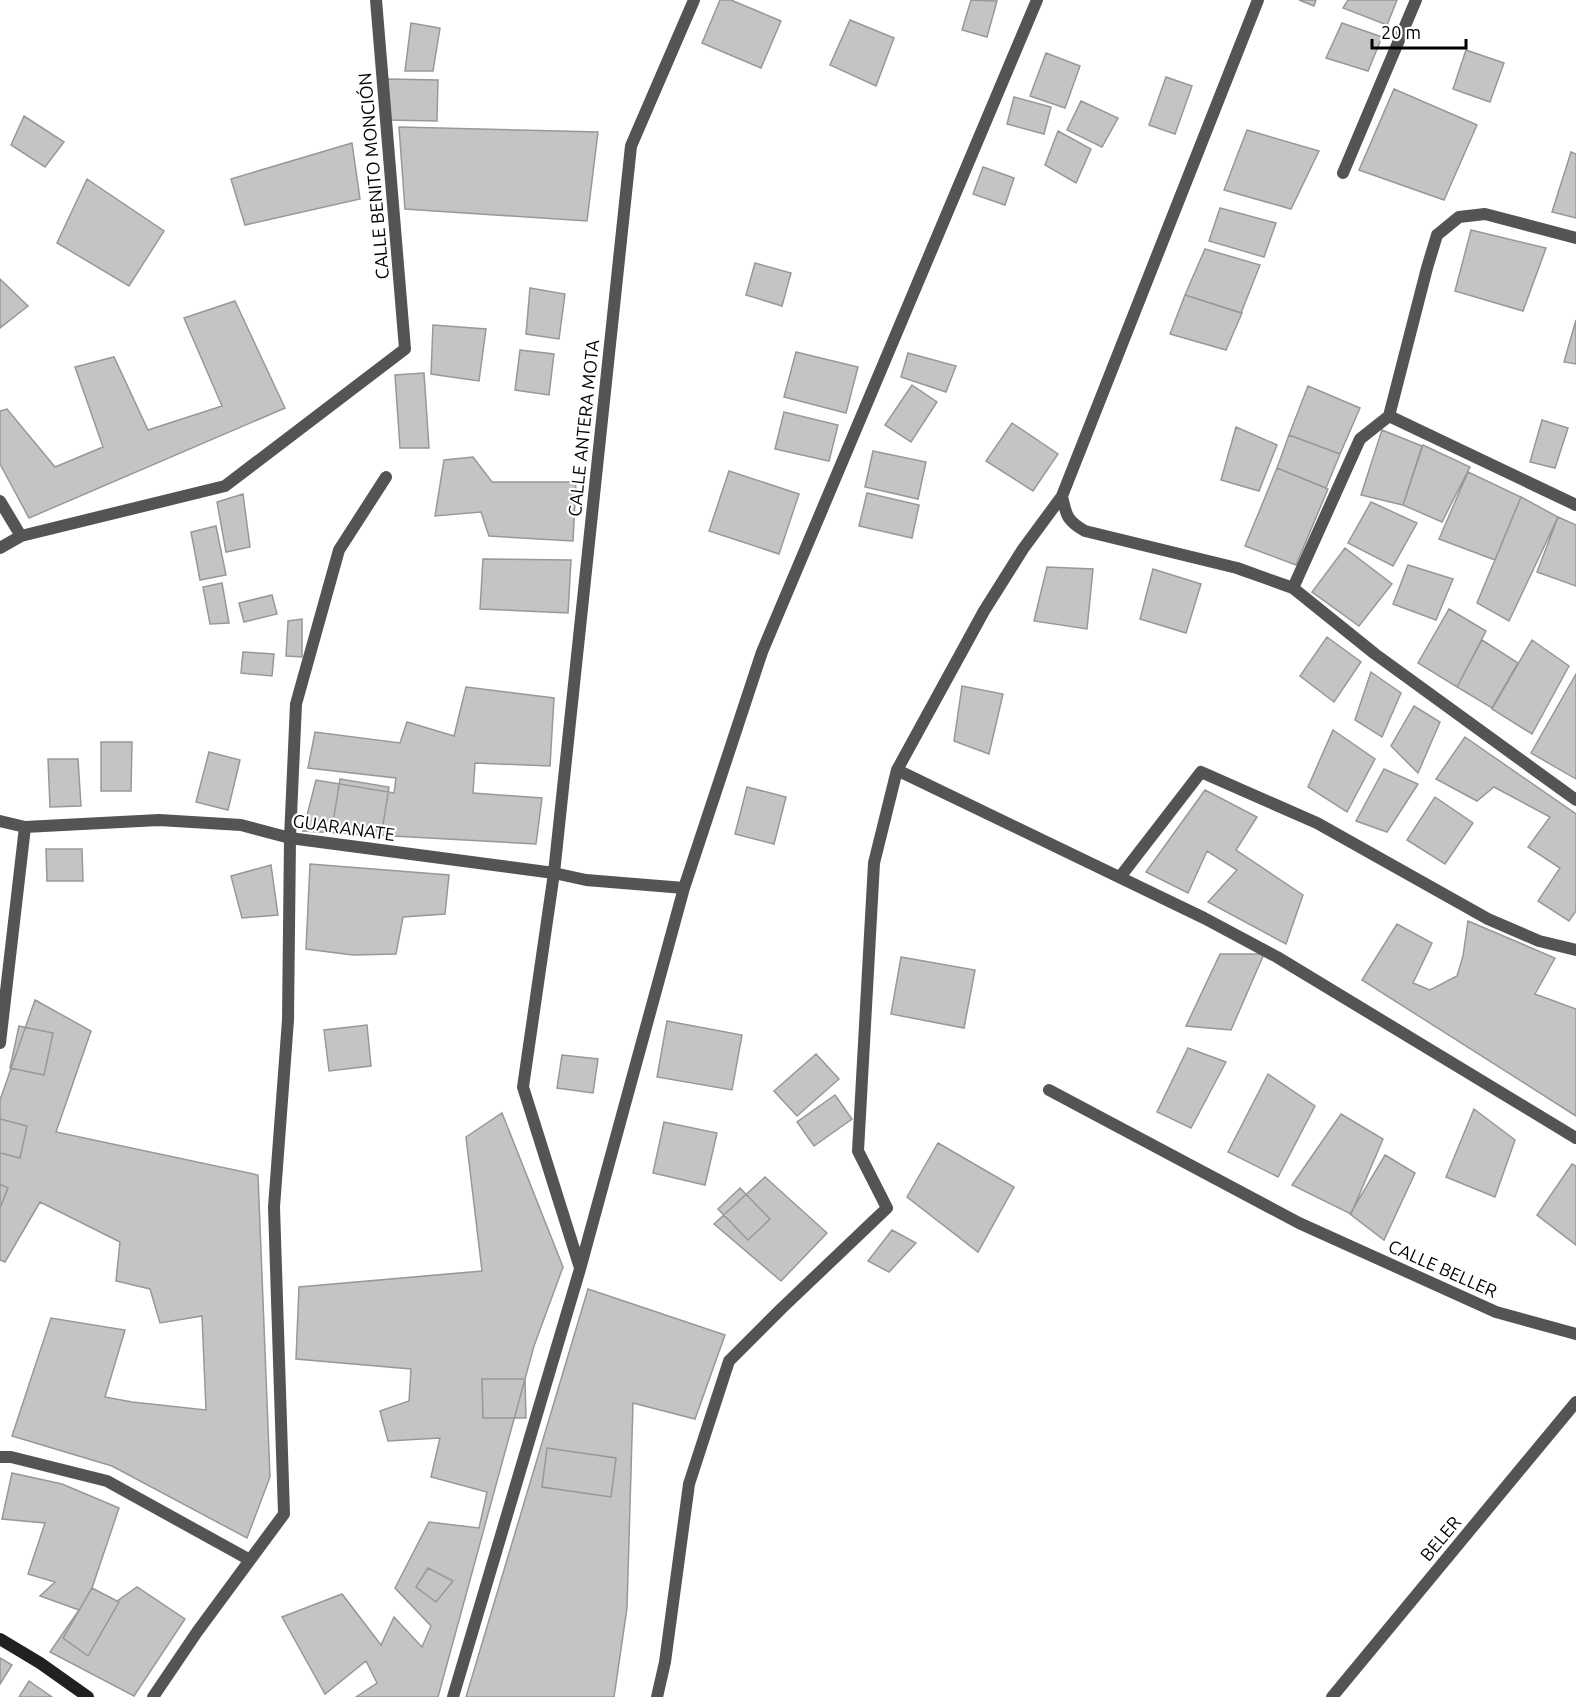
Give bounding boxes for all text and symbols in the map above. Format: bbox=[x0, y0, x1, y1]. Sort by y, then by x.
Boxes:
scale bar bbox=[1372, 12, 1466, 50]
text: 20 m bbox=[1381, 22, 1421, 42]
street label: CALLE BENITO MONCIÓN bbox=[353, 72, 392, 280]
street label: CALLE ANTERA MOTA bbox=[564, 338, 602, 518]
street label: GUARANATE bbox=[292, 810, 396, 844]
street label: CALLE BELLER bbox=[1386, 1235, 1500, 1301]
street label: BELER bbox=[1416, 1512, 1464, 1564]

